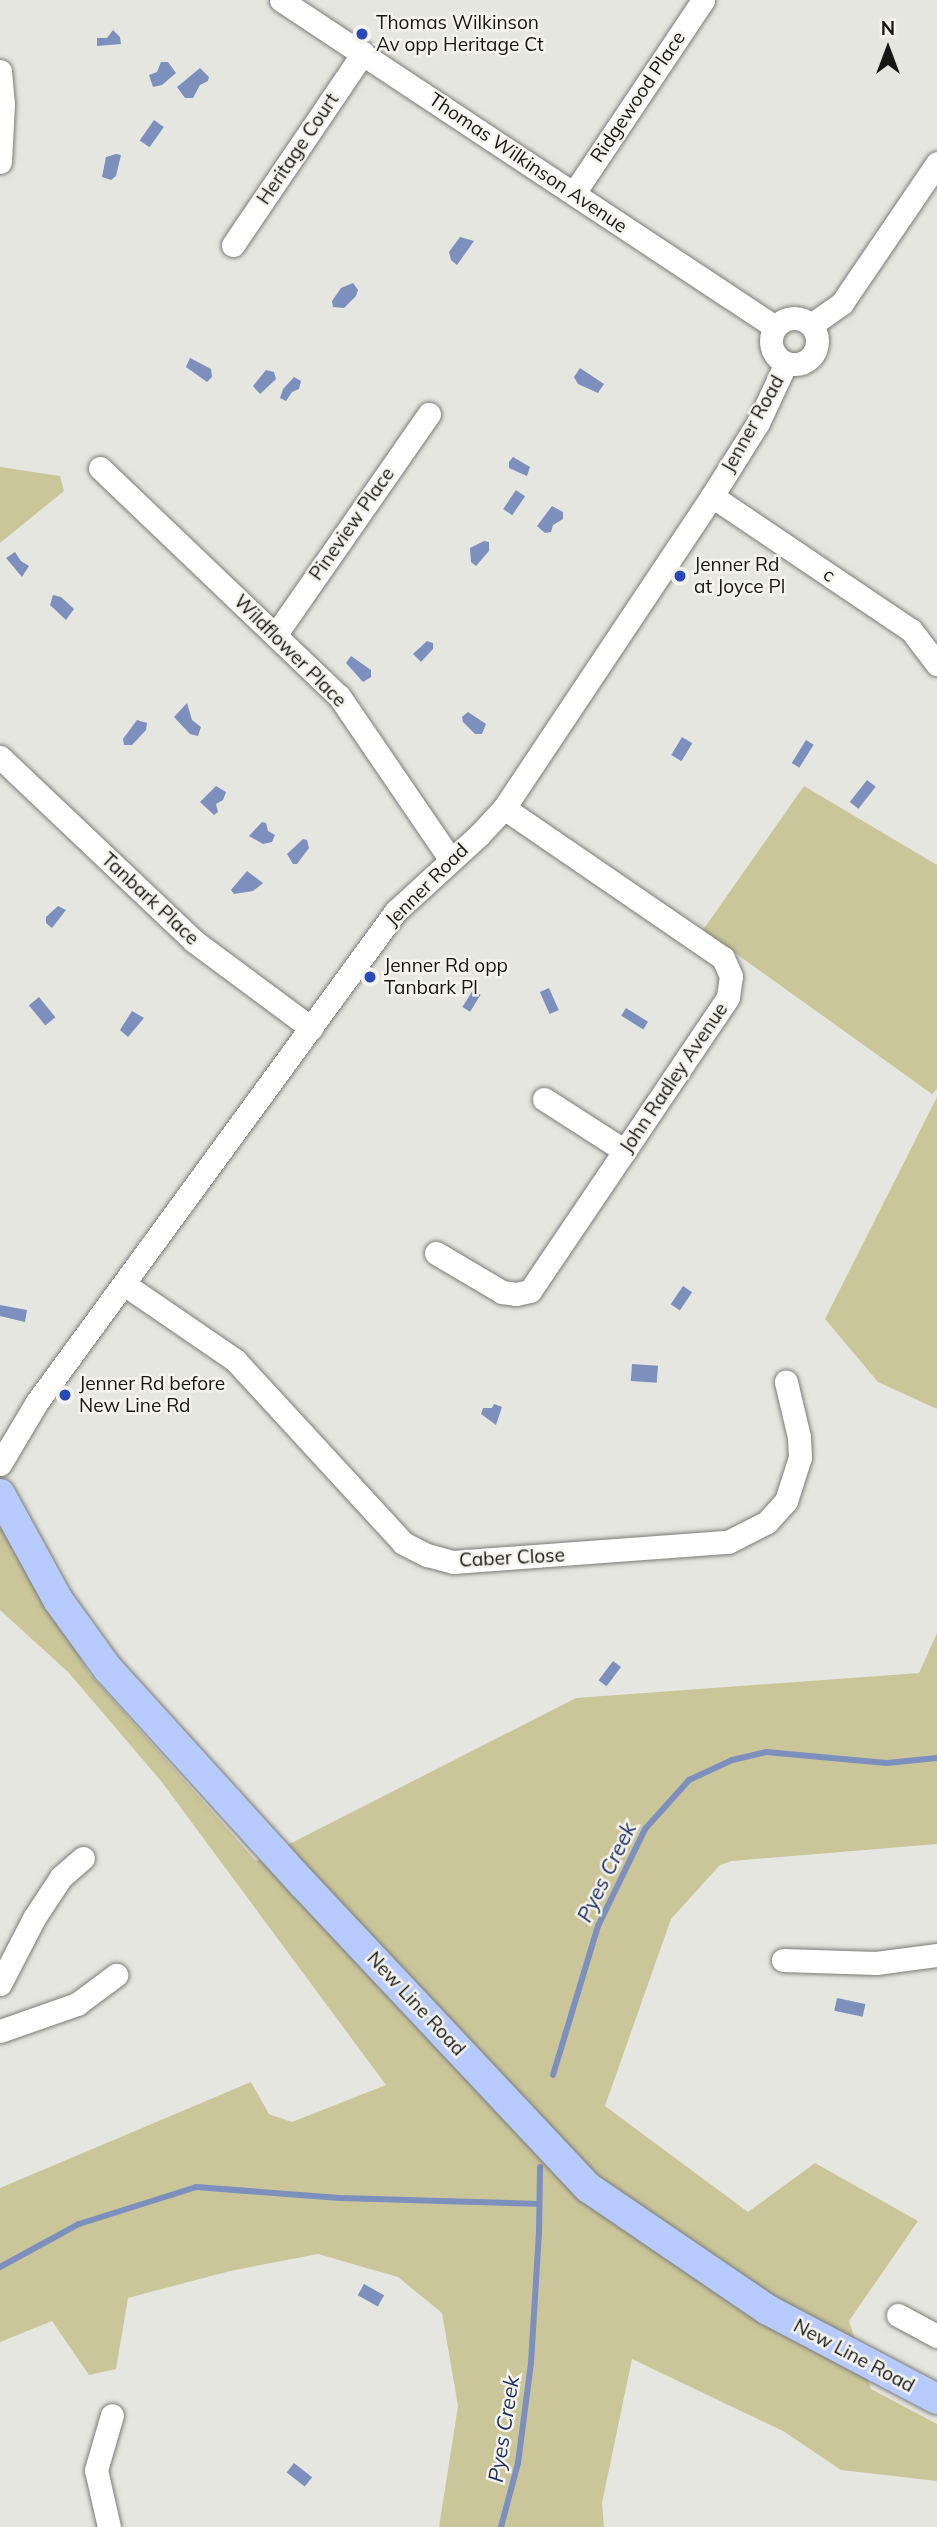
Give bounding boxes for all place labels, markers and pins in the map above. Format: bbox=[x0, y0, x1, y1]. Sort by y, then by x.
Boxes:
place label: Thomas Wilkinson Av opp Heritage Ct bbox=[376, 12, 544, 56]
marker: Thomas Wilkinson Av opp Heritage Ct bbox=[354, 26, 370, 42]
place label: Jenner Rd at Joyce Pl bbox=[694, 554, 785, 598]
marker: Jenner Rd at Joyce Pl bbox=[672, 568, 688, 584]
place label: Jenner Rd opp Tanbark Pl bbox=[384, 955, 508, 999]
marker: Jenner Rd opp Tanbark Pl bbox=[362, 969, 378, 985]
place label: Jenner Rd before New Line Rd bbox=[79, 1373, 225, 1417]
marker: Jenner Rd before New Line Rd bbox=[57, 1387, 73, 1403]

